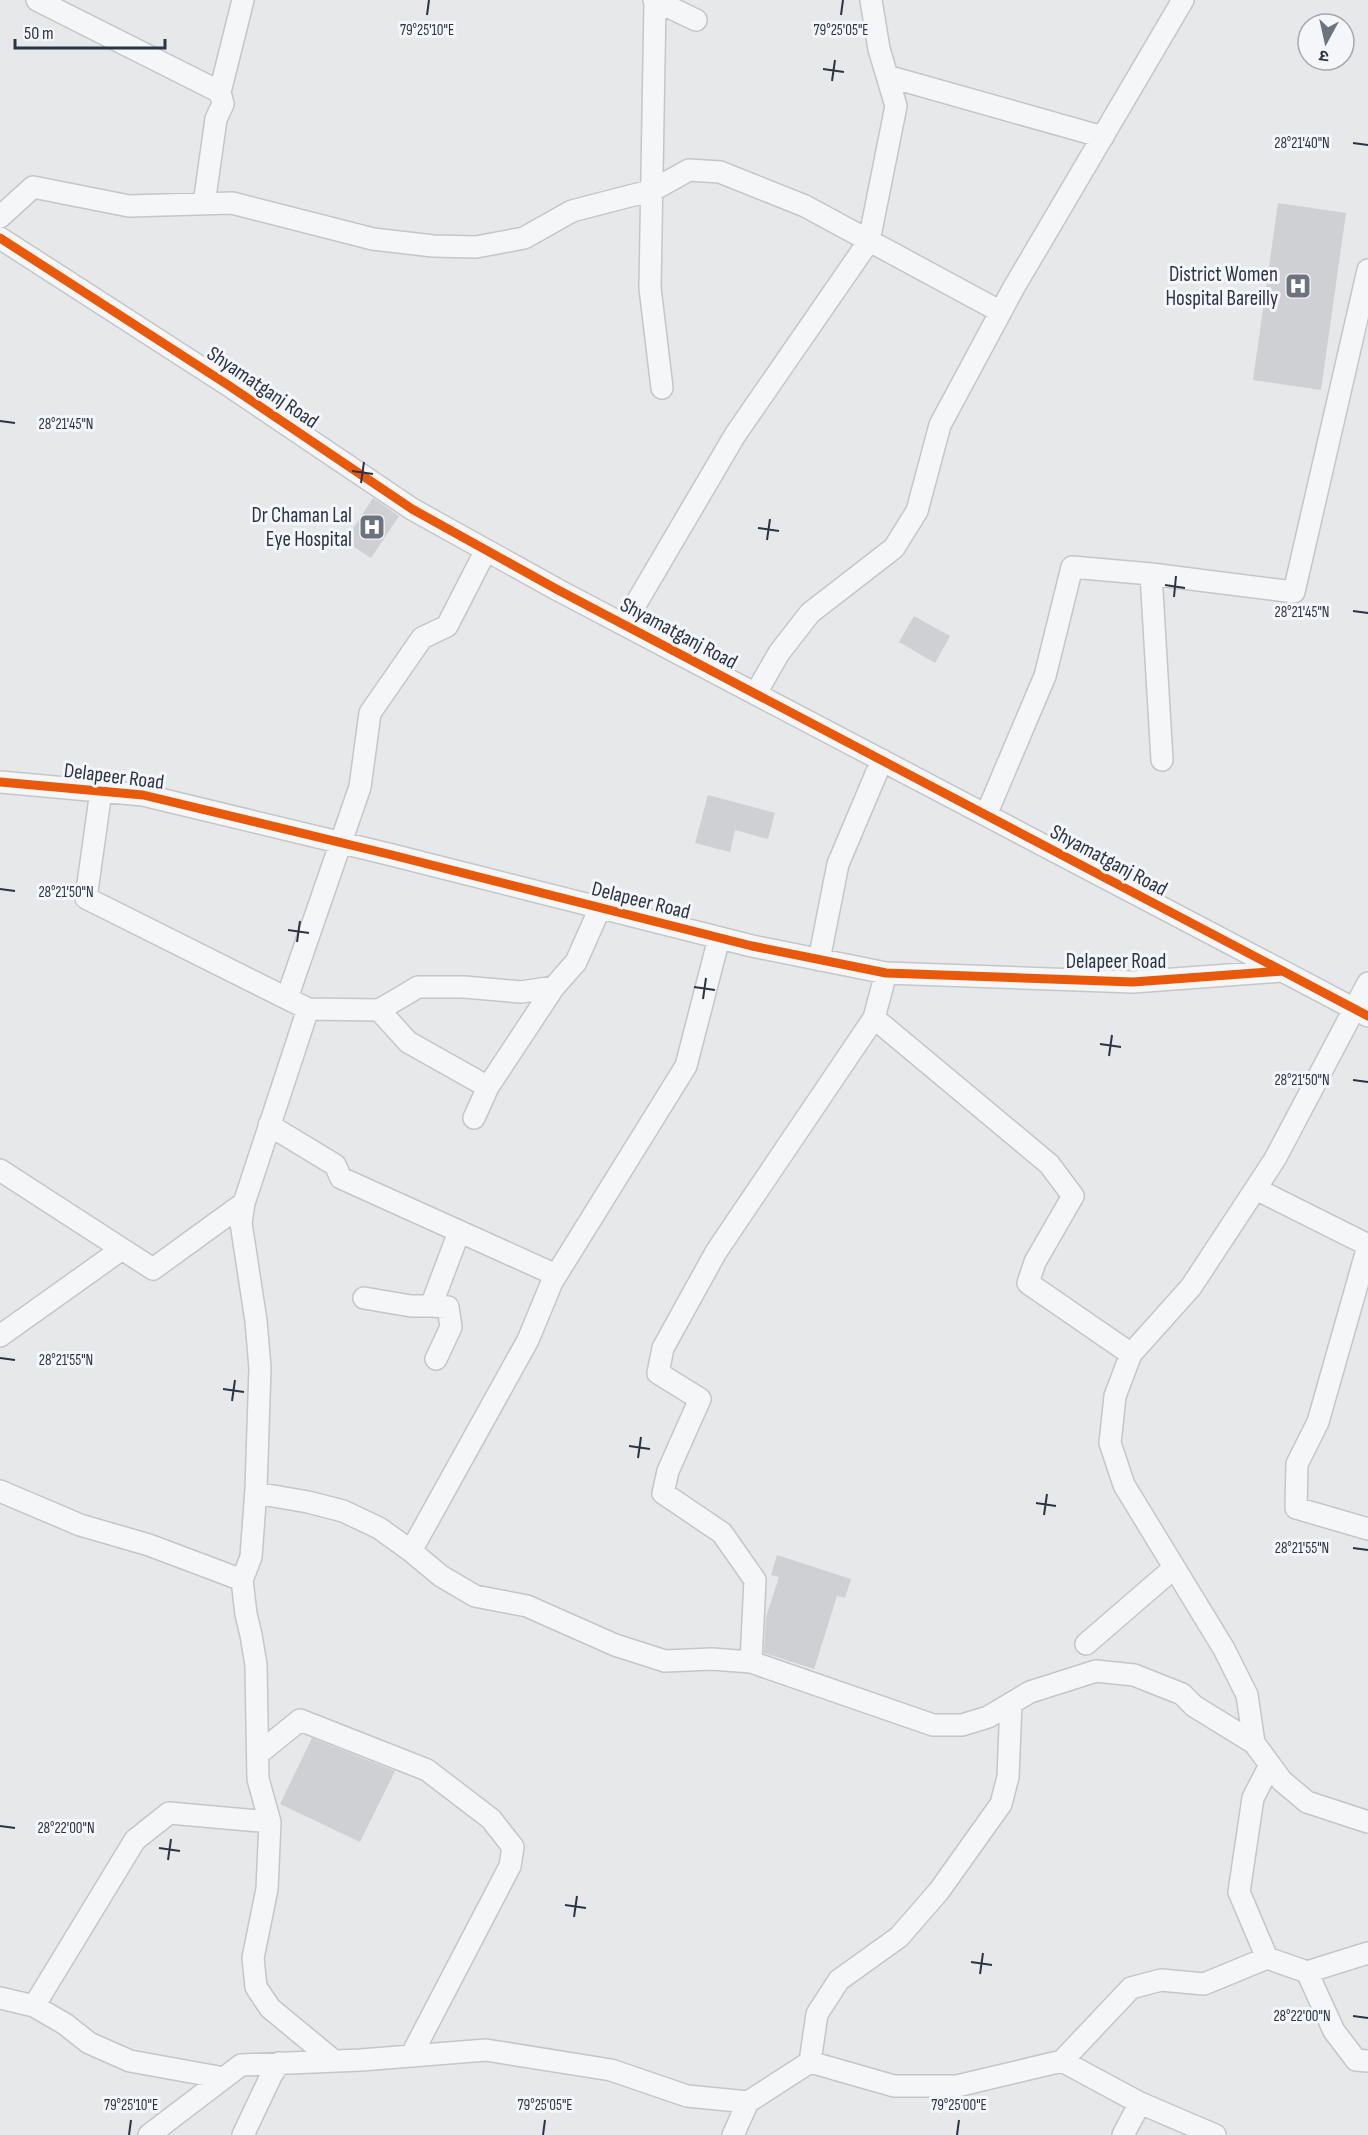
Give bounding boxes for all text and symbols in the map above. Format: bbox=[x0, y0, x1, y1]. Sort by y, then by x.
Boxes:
scale bar bbox=[15, 12, 165, 50]
north arrow bbox=[1296, 12, 1356, 72]
text: 79°25'10"E bbox=[400, 21, 454, 40]
text: 79°25'05"E bbox=[814, 21, 868, 40]
text: 50 m bbox=[24, 23, 54, 44]
text: उ bbox=[1318, 45, 1330, 65]
text: 28°21'40"N bbox=[1274, 134, 1330, 153]
place label: District Women Hospital Bareilly bbox=[1165, 262, 1278, 311]
hospital icon: District Women Hospital Bareilly bbox=[1283, 271, 1313, 301]
street label: Shyamatganj Road bbox=[202, 341, 323, 434]
text: 28°21'45"N bbox=[39, 415, 93, 434]
place label: Dr Chaman Lal Eye Hospital bbox=[251, 503, 352, 552]
hospital icon: Dr Chaman Lal Eye Hospital bbox=[357, 512, 387, 542]
street label: Shyamatganj Road bbox=[616, 592, 742, 675]
text: 28°21'45"N bbox=[1275, 603, 1329, 622]
street label: Delapeer Road bbox=[62, 758, 165, 795]
street label: Shyamatganj Road bbox=[1046, 819, 1172, 902]
street label: Delapeer Road bbox=[589, 876, 693, 925]
text: 28°21'50"N bbox=[38, 883, 94, 902]
street label: Delapeer Road bbox=[1066, 949, 1166, 974]
text: 28°21'50"N bbox=[1274, 1071, 1330, 1090]
text: 28°21'55"N bbox=[39, 1351, 93, 1370]
text: 28°21'55"N bbox=[1275, 1539, 1329, 1558]
text: 28°22'00"N bbox=[37, 1819, 95, 1838]
text: 28°22'00"N bbox=[1273, 2007, 1331, 2026]
text: 79°25'10"E bbox=[104, 2096, 158, 2115]
text: 79°25'05"E bbox=[518, 2096, 572, 2115]
text: 79°25'00"E bbox=[931, 2096, 987, 2115]

